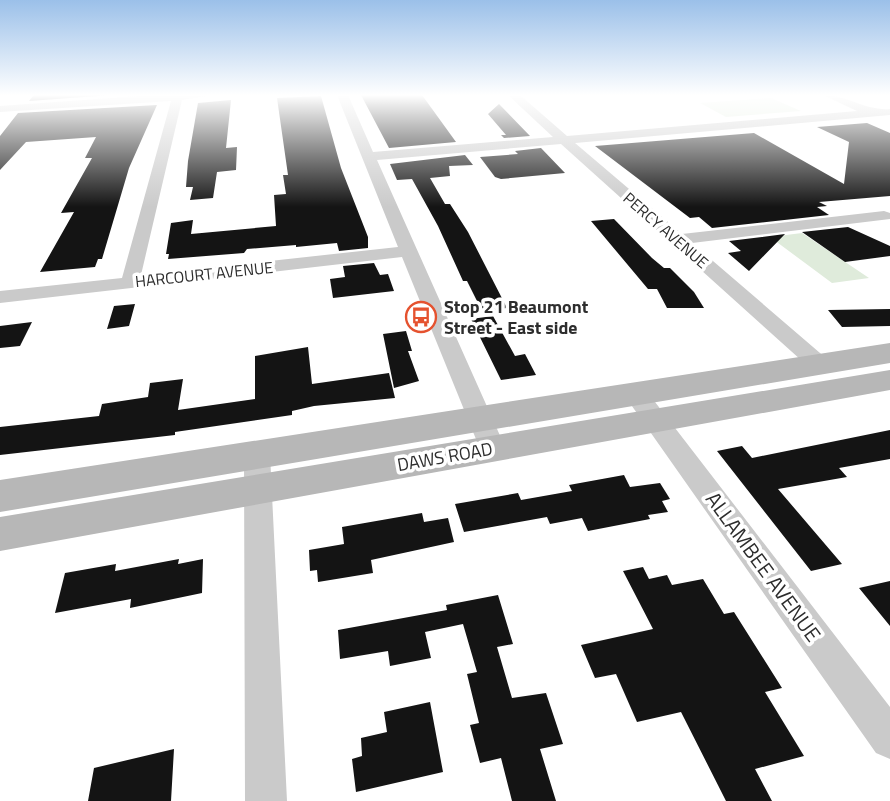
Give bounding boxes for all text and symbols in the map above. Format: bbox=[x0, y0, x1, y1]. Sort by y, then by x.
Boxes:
street label: PERCY AVENUE bbox=[618, 186, 714, 274]
street label: HARCOURT AVENUE bbox=[134, 255, 274, 293]
place label: Stop 21 Beaumont Street - East side bbox=[444, 293, 589, 341]
bus stop icon: Stop 21 Beaumont Street - East side bbox=[404, 300, 438, 334]
street label: DAWS ROAD bbox=[395, 435, 495, 478]
street label: ALLAMBEE AVENUE bbox=[698, 485, 829, 648]

